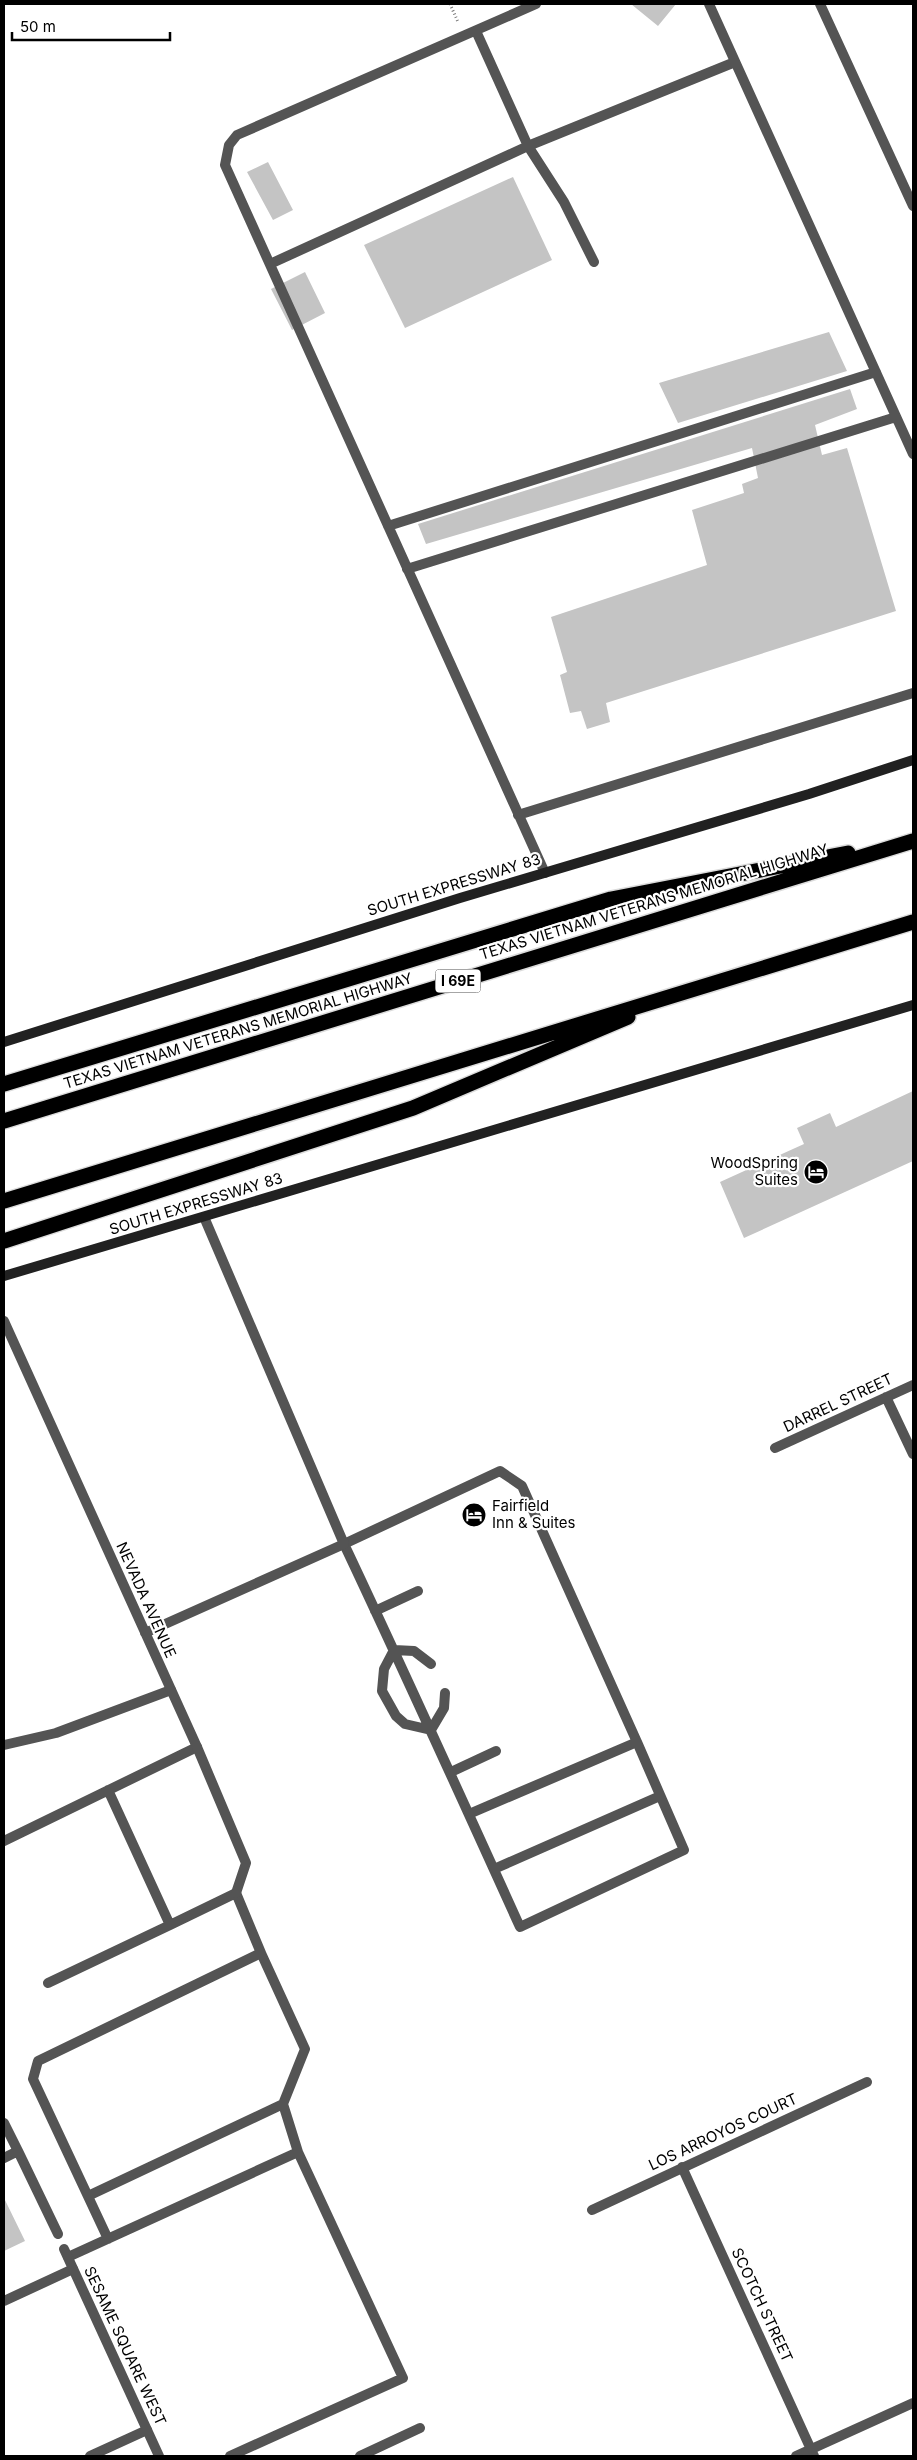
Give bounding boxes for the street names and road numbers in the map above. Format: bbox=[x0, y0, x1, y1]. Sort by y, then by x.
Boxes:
street label: TEXAS VIETNAM VETERANS MEMORIAL HIGHWAY bbox=[477, 839, 831, 964]
street label: SOUTH EXPRESSWAY 83 bbox=[365, 849, 543, 920]
street label: TEXAS VIETNAM VETERANS MEMORIAL HIGHWAY bbox=[61, 968, 415, 1093]
road number: I 69E bbox=[436, 969, 480, 992]
street label: SOUTH EXPRESSWAY 83 bbox=[107, 1168, 285, 1239]
street label: DARREL STREET bbox=[780, 1369, 895, 1436]
street label: NEVADA AVENUE bbox=[112, 1539, 181, 1661]
street label: LOS ARROYOS COURT bbox=[645, 2089, 800, 2174]
street label: SCOTCH STREET bbox=[728, 2245, 797, 2365]
street label: SESAME SQUARE WEST bbox=[80, 2263, 171, 2429]

